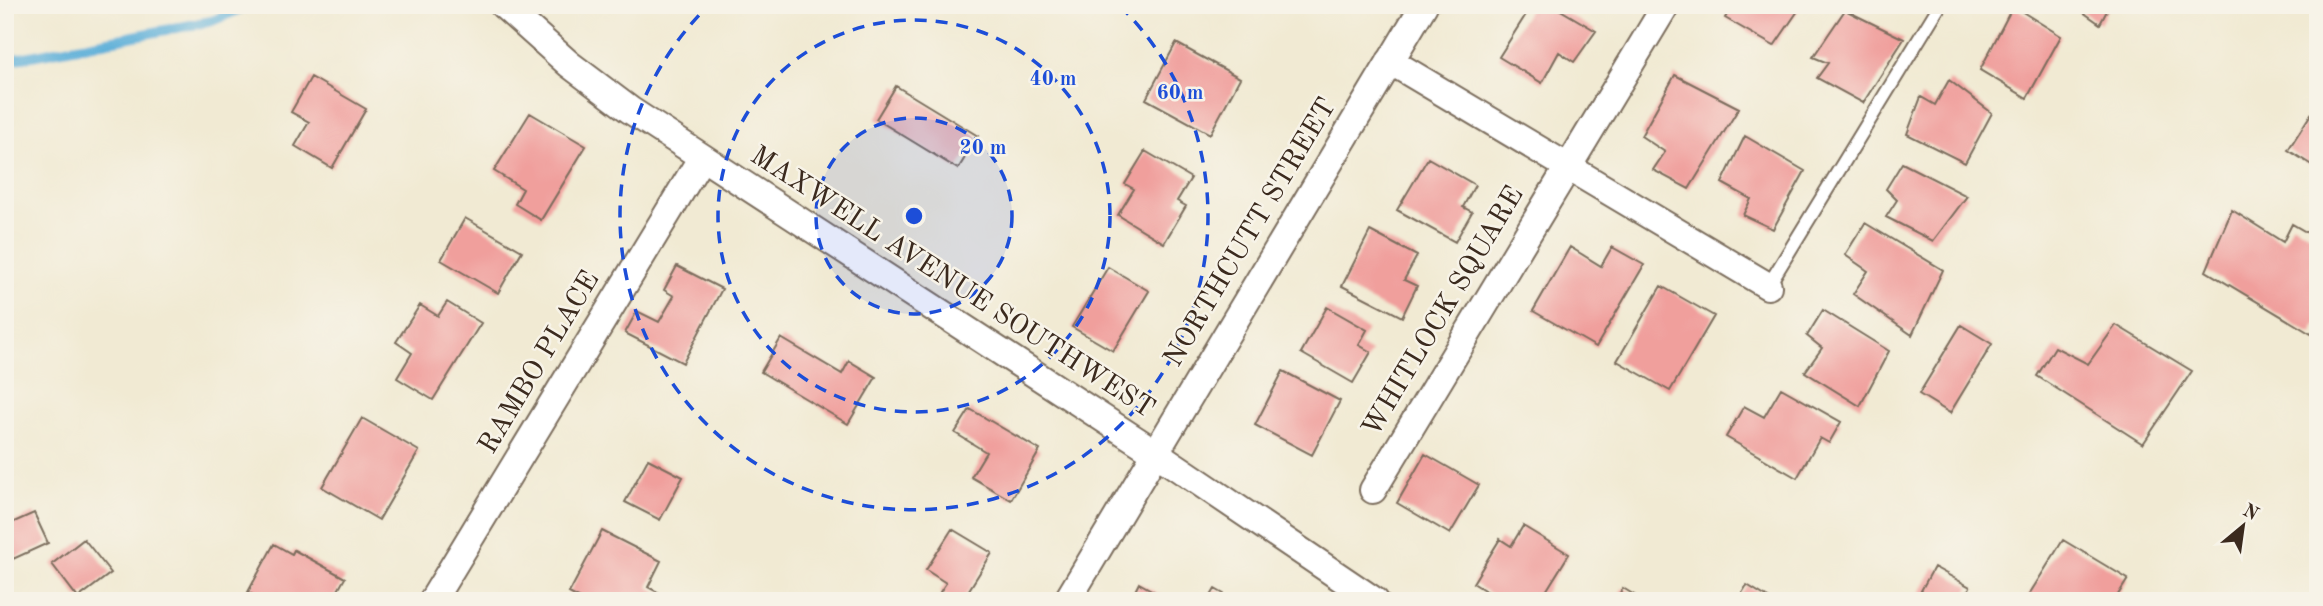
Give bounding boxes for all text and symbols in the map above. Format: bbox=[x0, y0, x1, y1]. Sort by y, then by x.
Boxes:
text: 40 m bbox=[1029, 69, 1077, 90]
text: 60 m bbox=[1156, 83, 1204, 104]
street label: NORTHCUTT STREET bbox=[1160, 94, 1342, 372]
text: 20 m bbox=[959, 138, 1007, 159]
street label: MAXWELL AVENUE SOUTHWEST bbox=[745, 142, 1159, 424]
street label: WHITLOCK SQUARE bbox=[1358, 182, 1530, 442]
centre of rings bbox=[902, 204, 926, 228]
street label: RAMBO PLACE bbox=[475, 267, 605, 459]
north arrow bbox=[2208, 490, 2278, 560]
text: N bbox=[2239, 501, 2261, 525]

